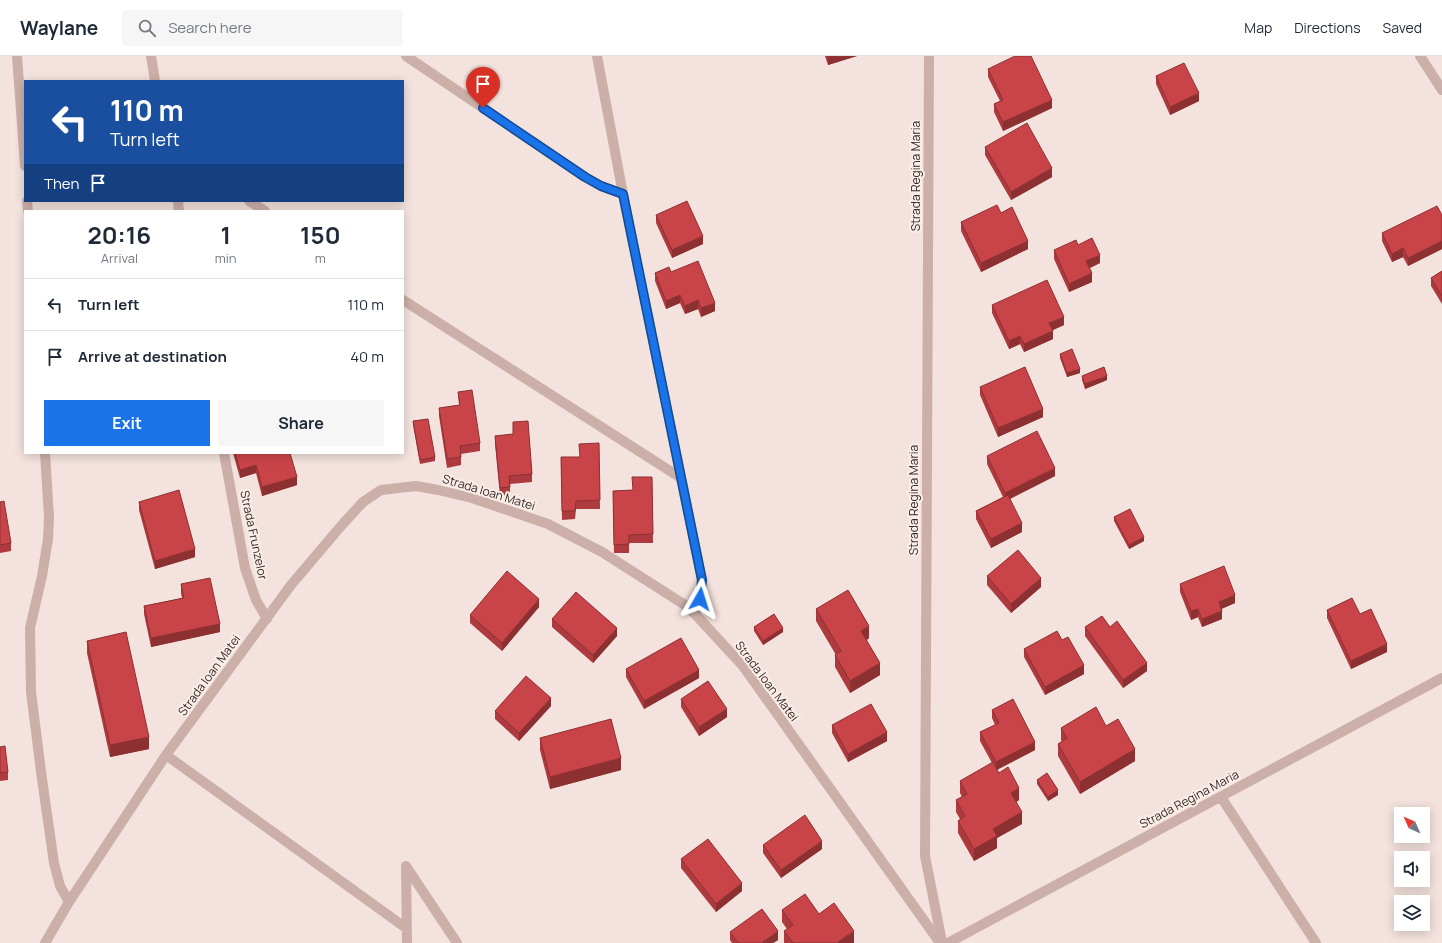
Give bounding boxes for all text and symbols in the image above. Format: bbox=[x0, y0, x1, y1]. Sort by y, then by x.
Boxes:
search box bbox=[122, 10, 402, 46]
text: Waylane bbox=[20, 15, 98, 41]
icon: search bbox=[136, 17, 158, 39]
text: Search here bbox=[168, 17, 252, 38]
text: Map bbox=[1244, 18, 1272, 37]
text: Directions bbox=[1294, 18, 1361, 37]
text: Saved bbox=[1383, 18, 1422, 37]
pin bbox=[466, 67, 500, 108]
icon: arrive bbox=[472, 73, 494, 95]
text: 110 m bbox=[110, 91, 184, 129]
icon: left bbox=[44, 96, 96, 148]
street label: Strada Regina Maria bbox=[907, 121, 924, 231]
text: Turn left bbox=[110, 127, 180, 151]
icon: arrive bbox=[87, 172, 109, 194]
text: Then bbox=[44, 173, 79, 194]
text: 20:16 bbox=[88, 218, 151, 251]
text: 1 bbox=[220, 218, 231, 251]
text: 150 bbox=[300, 218, 340, 251]
text: Arrival bbox=[101, 249, 138, 267]
text: min bbox=[215, 249, 237, 267]
text: m bbox=[315, 249, 326, 267]
icon: left bbox=[44, 294, 66, 316]
text: Turn left bbox=[78, 294, 140, 315]
text: 110 m bbox=[347, 294, 384, 315]
icon: arrive bbox=[44, 346, 66, 368]
text: Arrive at destination bbox=[78, 346, 227, 367]
text: 40 m bbox=[350, 346, 384, 367]
button: Exit bbox=[44, 400, 210, 446]
button: Share bbox=[218, 400, 384, 446]
street label: Strada Regina Maria bbox=[905, 445, 922, 555]
street label: Strada Ioan Matei bbox=[440, 470, 538, 514]
street label: Strada Frunzelor bbox=[236, 489, 272, 582]
position arrow bbox=[679, 578, 721, 620]
street label: Strada Ioan Matei bbox=[174, 631, 244, 719]
street label: Strada Ioan Matei bbox=[731, 637, 803, 725]
street label: Strada Regina Maria bbox=[1136, 766, 1242, 832]
north arrow bbox=[1394, 807, 1430, 843]
map controls bbox=[1394, 807, 1430, 931]
button: sound bbox=[1394, 851, 1430, 887]
button: layers bbox=[1394, 895, 1430, 931]

